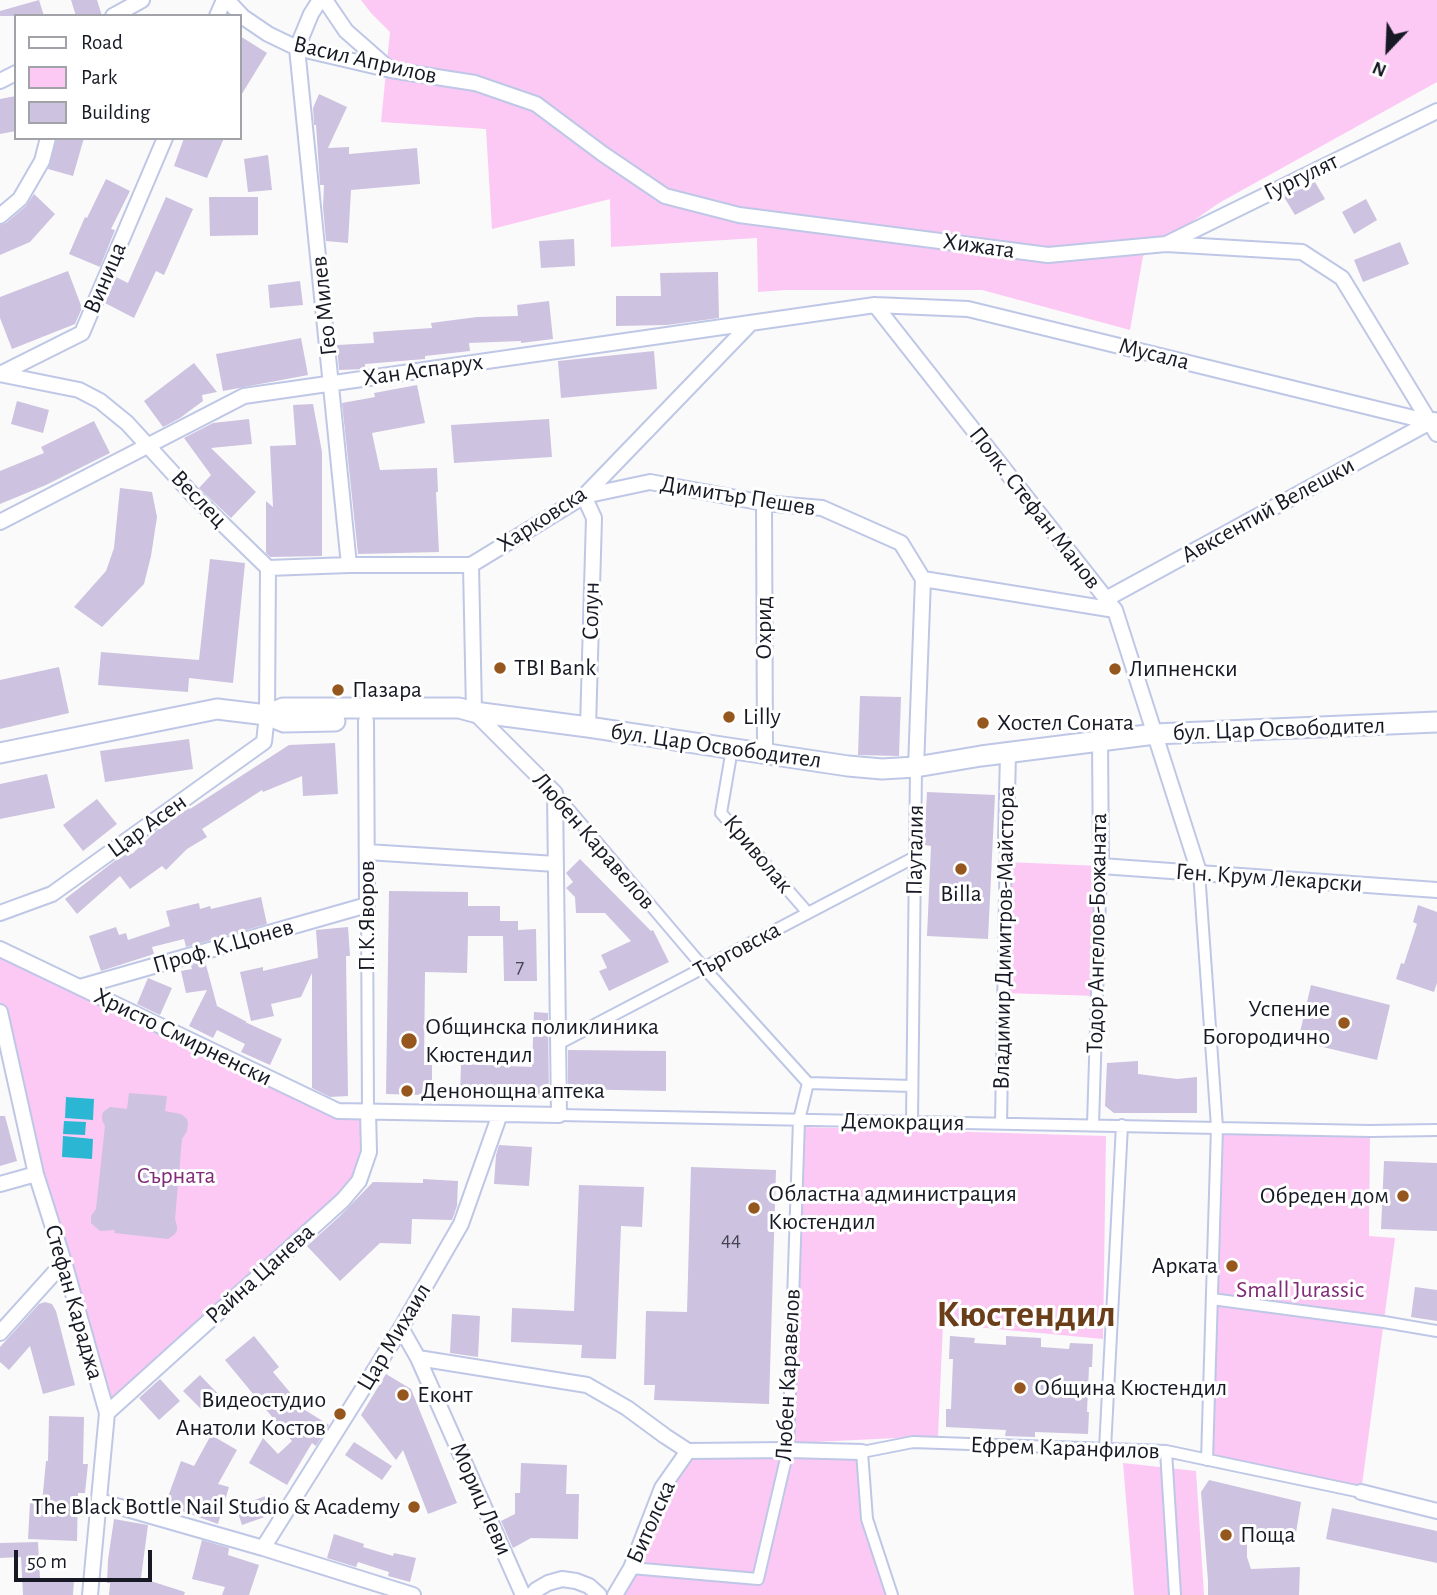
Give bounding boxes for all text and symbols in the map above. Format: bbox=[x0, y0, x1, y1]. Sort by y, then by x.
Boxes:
legend bbox=[14, 14, 242, 140]
north arrow bbox=[1353, 14, 1423, 84]
street label: Васил Априлов bbox=[290, 29, 440, 91]
text: Road bbox=[81, 32, 123, 53]
text: N bbox=[1370, 57, 1389, 80]
text: Park bbox=[81, 67, 117, 88]
text: Building bbox=[81, 102, 150, 123]
street label: Гургулят bbox=[1259, 147, 1343, 207]
street label: Хижата bbox=[941, 227, 1017, 265]
street label: Виница bbox=[77, 238, 133, 318]
street label: Гео Милев bbox=[304, 255, 344, 357]
street label: Мусала bbox=[1116, 331, 1192, 377]
street label: Хан Аспарух bbox=[361, 347, 485, 393]
street label: Полк. Стефан Манов bbox=[963, 421, 1107, 595]
street label: Авксентий Велешки bbox=[1176, 450, 1360, 570]
street label: Веслец bbox=[165, 464, 233, 534]
street label: Димитър Пешев bbox=[658, 470, 818, 522]
street label: Харковска bbox=[492, 479, 592, 559]
street label: Солун bbox=[576, 582, 606, 640]
street label: Охрид bbox=[750, 596, 778, 660]
place label: TBI Bank bbox=[514, 654, 596, 682]
place label: Липненски bbox=[1129, 655, 1238, 683]
marker: TBI Bank bbox=[492, 660, 508, 676]
marker: Липненски bbox=[1107, 661, 1123, 677]
place label: Пазара bbox=[352, 676, 422, 704]
marker: Пазара bbox=[330, 682, 346, 698]
place label: Lilly bbox=[743, 703, 781, 731]
marker: Lilly bbox=[721, 709, 737, 725]
place label: Хостел Соната bbox=[997, 709, 1134, 737]
street label: бул. Цар Освободител bbox=[1172, 711, 1386, 747]
marker: Хостел Соната bbox=[975, 715, 991, 731]
street label: бул. Цар Освободител bbox=[609, 717, 823, 775]
street label: Любен Kаравелов bbox=[526, 766, 662, 916]
street label: Владимир Димитров-Майстора bbox=[987, 786, 1021, 1090]
street label: Цар Асен bbox=[102, 788, 192, 864]
street label: Пауталия bbox=[900, 804, 930, 896]
street label: Криволак bbox=[717, 809, 799, 899]
street label: Тодор Ангелов-Божаната bbox=[1081, 813, 1113, 1053]
street label: Ген. Крум Лекарски bbox=[1174, 857, 1364, 899]
street label: П.К.Яворов bbox=[353, 860, 381, 972]
marker: Billa bbox=[953, 861, 969, 877]
place label: Billa bbox=[940, 880, 982, 908]
street label: Проф. К.Цонев bbox=[149, 912, 297, 980]
street label: Търговска bbox=[689, 915, 785, 985]
house number: 7 bbox=[516, 954, 524, 980]
street label: Христо Смирненски bbox=[89, 981, 277, 1093]
place label: Успение Богородично bbox=[1202, 995, 1330, 1051]
place label: Общинска поликлиника Кюстендил bbox=[425, 1013, 659, 1069]
marker: Успение Богородично bbox=[1336, 1015, 1352, 1031]
marker: Общинска поликлиника Кюстендил bbox=[399, 1031, 419, 1051]
place label: Денонощна аптека bbox=[421, 1077, 605, 1105]
marker: Денонощна аптека bbox=[399, 1083, 415, 1099]
street label: Демокрация bbox=[841, 1107, 965, 1137]
park label: Сърната bbox=[136, 1162, 216, 1190]
place label: Областна администрация Кюстендил bbox=[768, 1180, 1017, 1236]
place label: Обреден дом bbox=[1259, 1182, 1389, 1210]
marker: Обреден дом bbox=[1395, 1188, 1411, 1204]
marker: Областна администрация Кюстендил bbox=[746, 1200, 762, 1216]
street label: Райна Цанева bbox=[200, 1218, 320, 1330]
street label: Стефан Караджа bbox=[38, 1221, 110, 1383]
house number: 44 bbox=[721, 1227, 741, 1253]
place label: Арката bbox=[1152, 1252, 1218, 1280]
marker: Арката bbox=[1224, 1258, 1240, 1274]
park label: Small Jurassic bbox=[1236, 1276, 1364, 1304]
street label: Цар Михаил bbox=[351, 1278, 437, 1396]
street label: Любен Kаравелов bbox=[769, 1288, 807, 1462]
district label: Кюстендил bbox=[936, 1292, 1116, 1338]
place label: Община Кюстендил bbox=[1034, 1374, 1227, 1402]
marker: Община Кюстендил bbox=[1012, 1380, 1028, 1396]
place label: Еконт bbox=[417, 1381, 473, 1409]
place label: Видеостудио Анатоли Костов bbox=[176, 1386, 326, 1442]
marker: Еконт bbox=[395, 1387, 411, 1403]
marker: Видеостудио Анатоли Костов bbox=[332, 1406, 348, 1422]
street label: Ефрем Каранфилов bbox=[970, 1430, 1160, 1466]
street label: Мориц Леви bbox=[443, 1438, 519, 1560]
street label: Битолска bbox=[620, 1476, 682, 1568]
place label: The Black Bottle Nail Studio & Academy bbox=[32, 1493, 400, 1521]
marker: The Black Bottle Nail Studio & Academy bbox=[406, 1499, 422, 1515]
place label: Поща bbox=[1240, 1521, 1295, 1549]
marker: Поща bbox=[1218, 1527, 1234, 1543]
scale bar bbox=[18, 1536, 156, 1580]
text: 50 m bbox=[27, 1551, 67, 1572]

